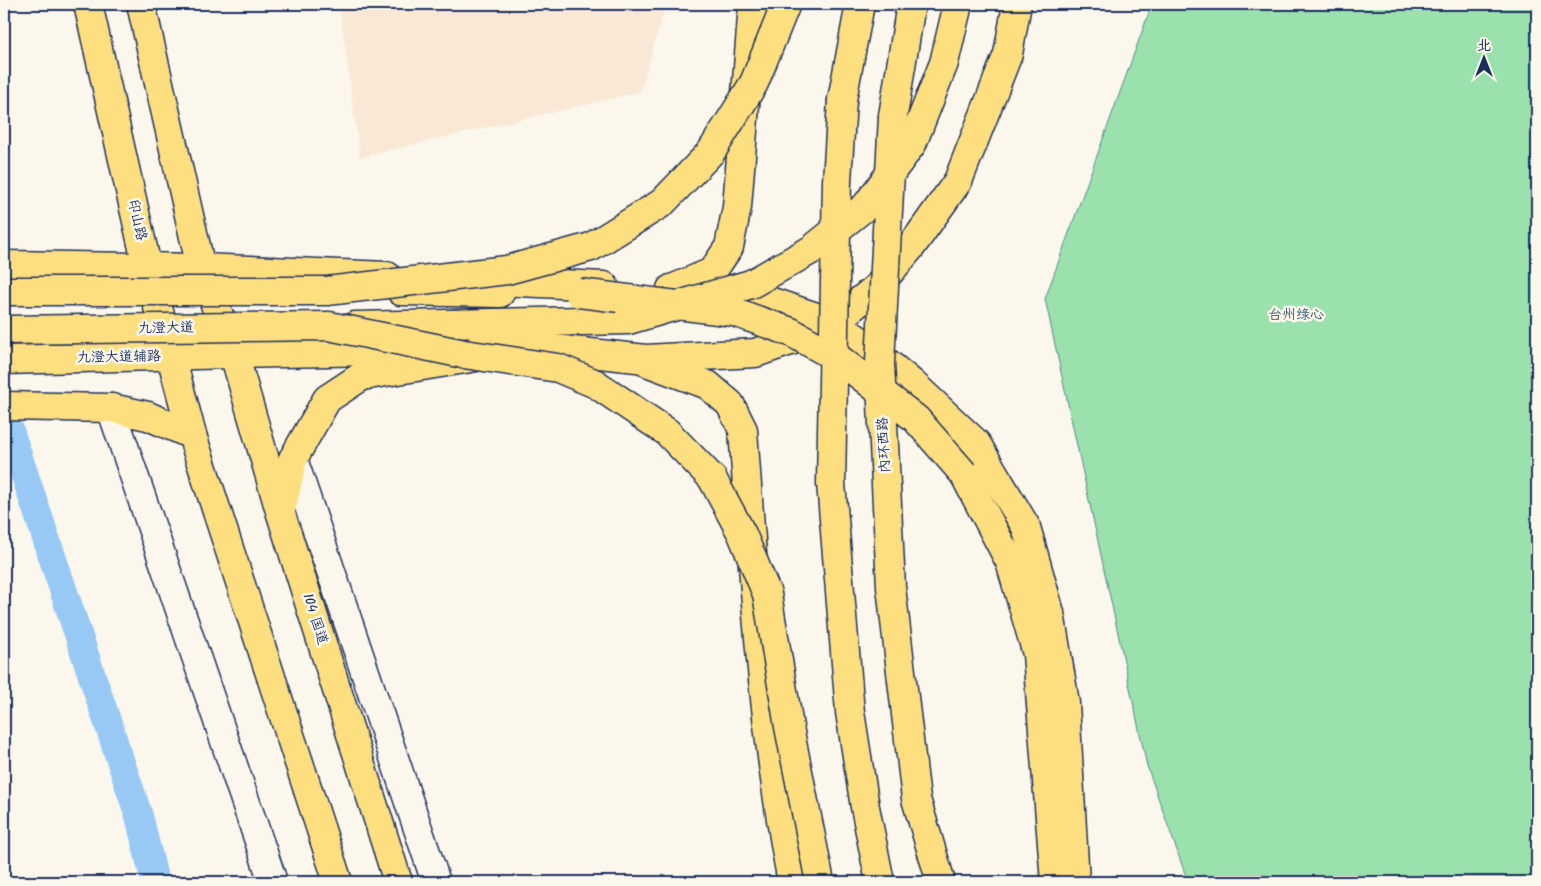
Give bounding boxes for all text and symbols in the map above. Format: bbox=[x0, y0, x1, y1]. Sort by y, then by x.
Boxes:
north arrow bbox=[1458, 32, 1508, 82]
text: 北 bbox=[1477, 35, 1491, 57]
street label: 印山路 bbox=[122, 197, 152, 243]
park label: 台州绿心 bbox=[1268, 304, 1324, 326]
street label: 九澄大道 bbox=[138, 317, 194, 339]
street label: 九澄大道辅路 bbox=[77, 345, 161, 369]
street label: 内环西路 bbox=[872, 416, 896, 474]
street label: 104 国道 bbox=[296, 591, 334, 647]

